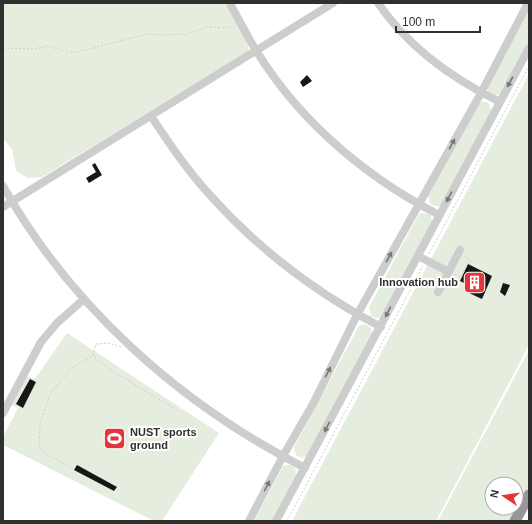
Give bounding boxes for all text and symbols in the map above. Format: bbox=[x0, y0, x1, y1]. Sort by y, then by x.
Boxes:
scale bar bbox=[396, 8, 480, 34]
text: 100 m bbox=[402, 15, 435, 29]
one-way arrow bbox=[507, 77, 514, 88]
one-way arrow bbox=[449, 138, 456, 149]
one-way arrow bbox=[446, 191, 452, 203]
one-way arrow bbox=[386, 251, 393, 263]
building icon: Innovation hub bbox=[461, 269, 487, 295]
place label: Innovation hub bbox=[379, 276, 458, 288]
one-way arrow bbox=[385, 306, 392, 318]
one-way arrow bbox=[325, 366, 332, 378]
one-way arrow bbox=[324, 421, 330, 432]
sports icon: NUST sports ground bbox=[102, 425, 128, 451]
place label: NUST sports ground bbox=[130, 426, 197, 451]
north arrow bbox=[484, 476, 524, 516]
one-way arrow bbox=[264, 481, 270, 492]
text: N bbox=[488, 488, 501, 499]

